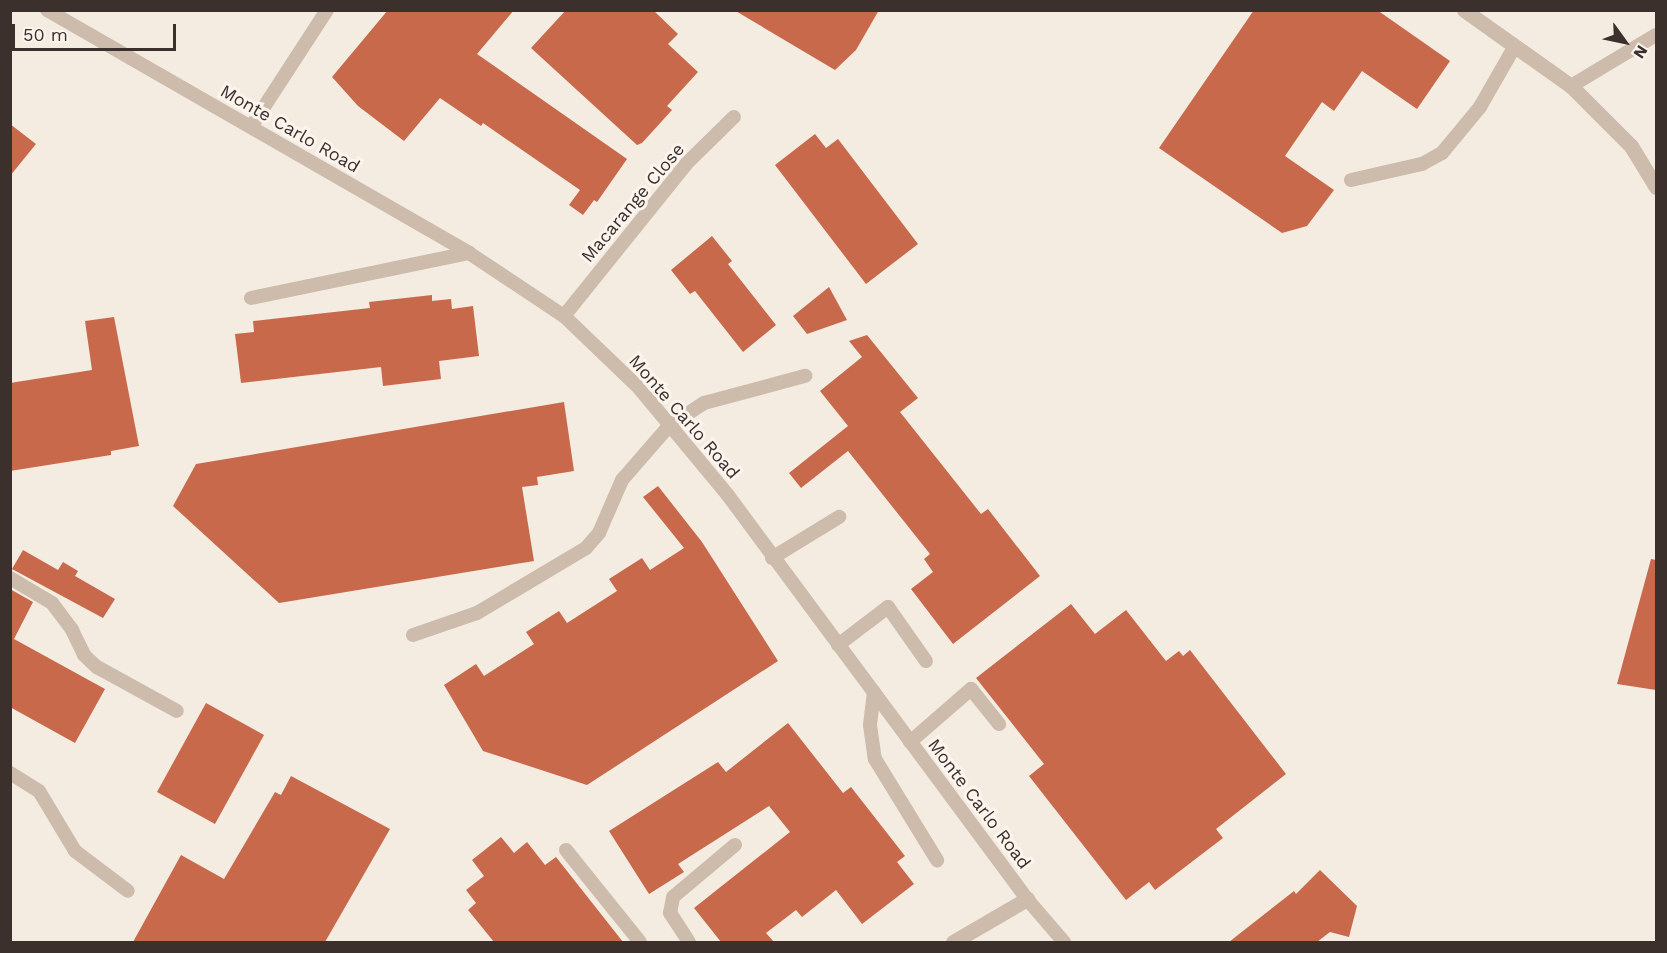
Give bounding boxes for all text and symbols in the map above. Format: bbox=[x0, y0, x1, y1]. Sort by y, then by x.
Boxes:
scale bar bbox=[15, 12, 178, 50]
north arrow bbox=[1595, 12, 1655, 72]
text: 50 m bbox=[23, 24, 68, 45]
text: N bbox=[1629, 42, 1652, 62]
street label: Monte Carlo Road bbox=[216, 80, 364, 178]
street label: Macarange Close bbox=[577, 139, 689, 267]
street label: Monte Carlo Road bbox=[624, 351, 744, 483]
street label: Monte Carlo Road bbox=[923, 735, 1035, 873]

